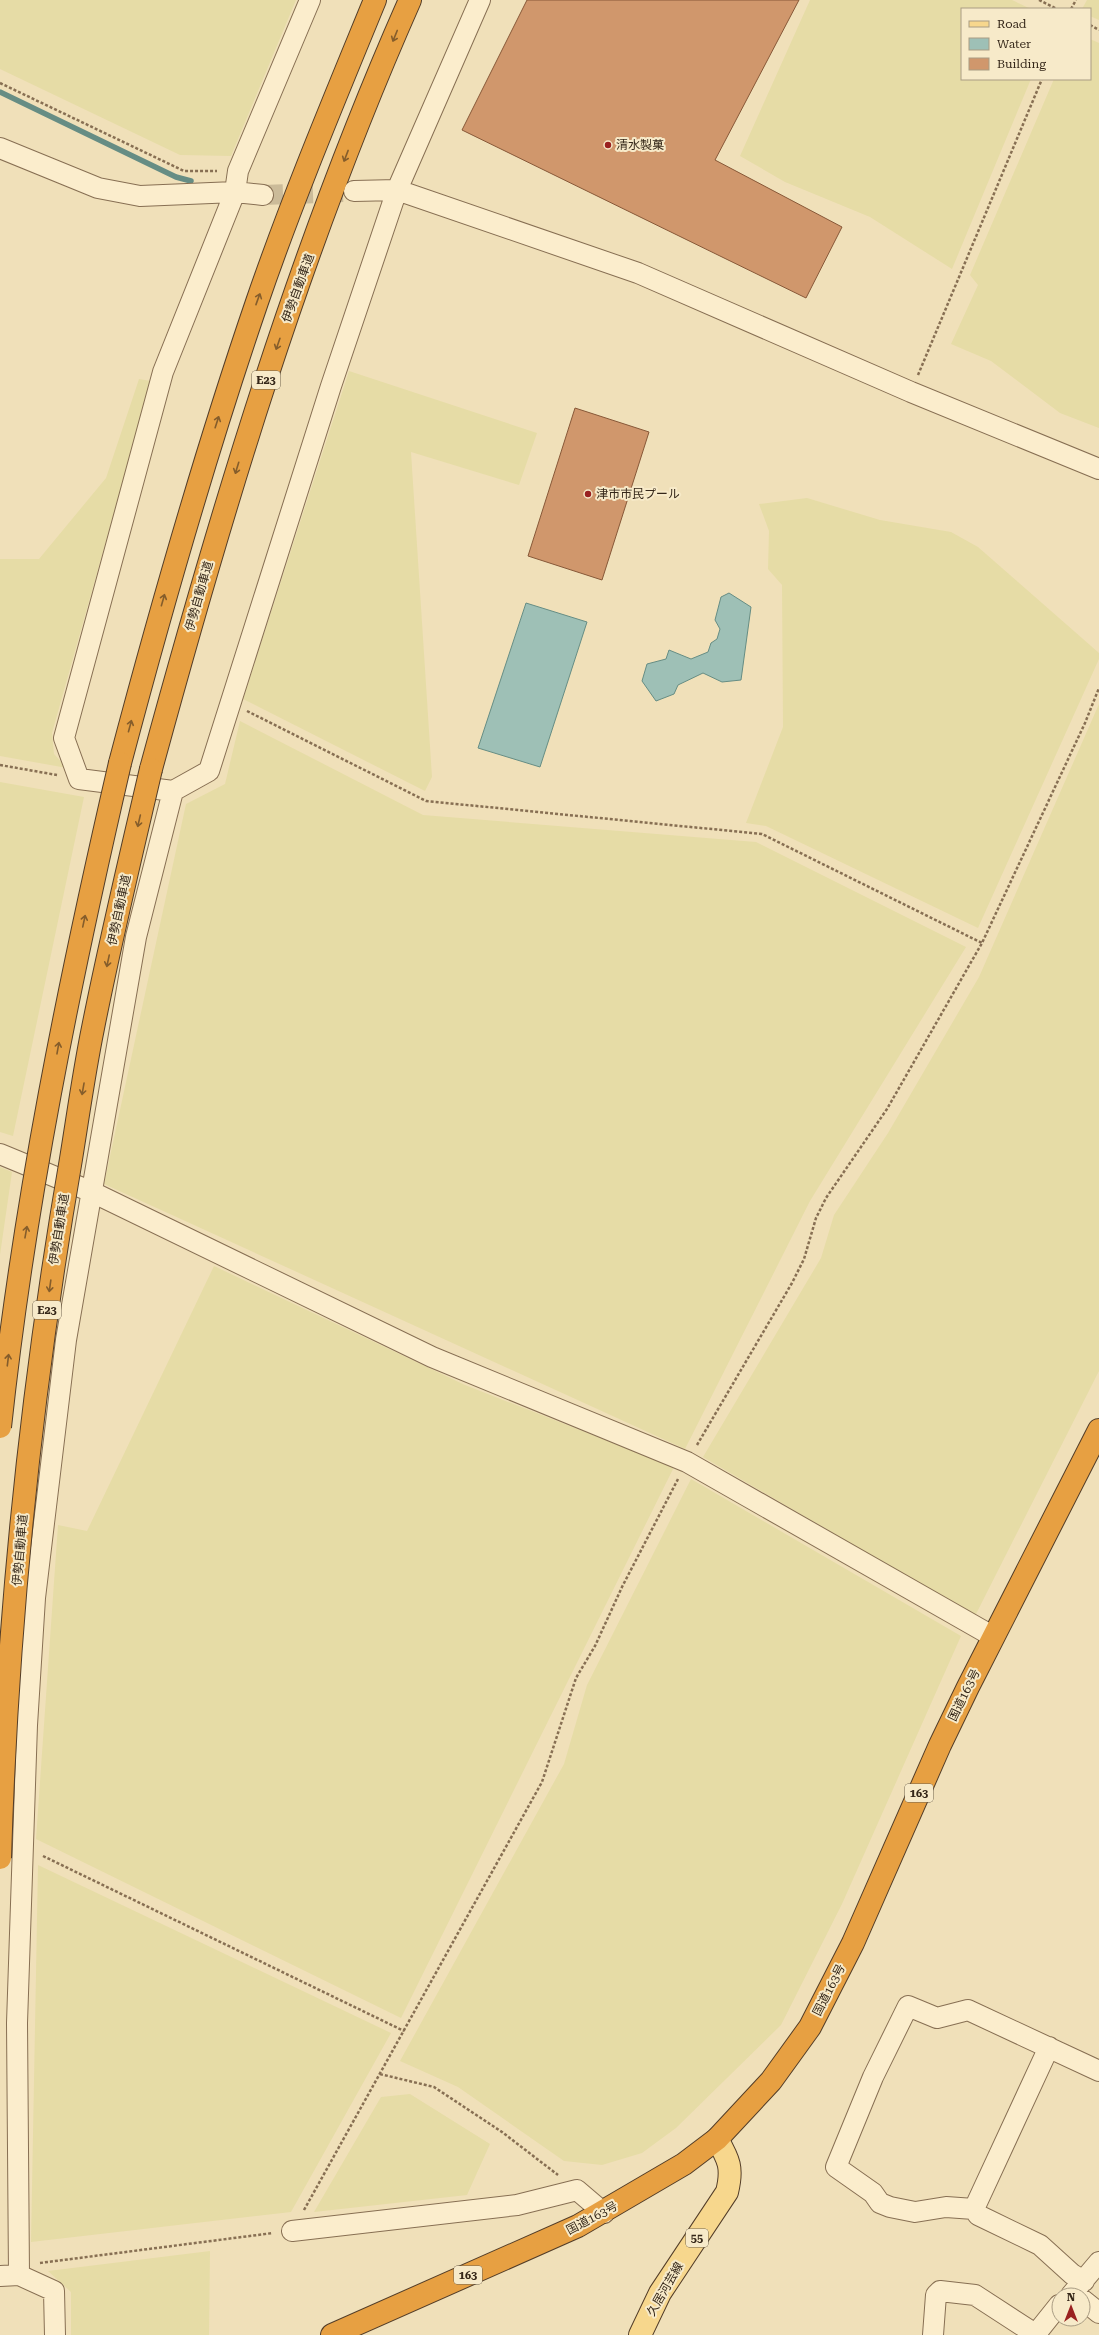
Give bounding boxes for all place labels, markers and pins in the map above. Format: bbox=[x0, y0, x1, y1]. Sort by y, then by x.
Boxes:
place label: 清水製菓 bbox=[616, 138, 664, 152]
marker: 清水製菓 bbox=[603, 140, 613, 150]
place label: 津市市民プール bbox=[596, 487, 680, 501]
marker: 津市市民プール bbox=[583, 489, 593, 499]

